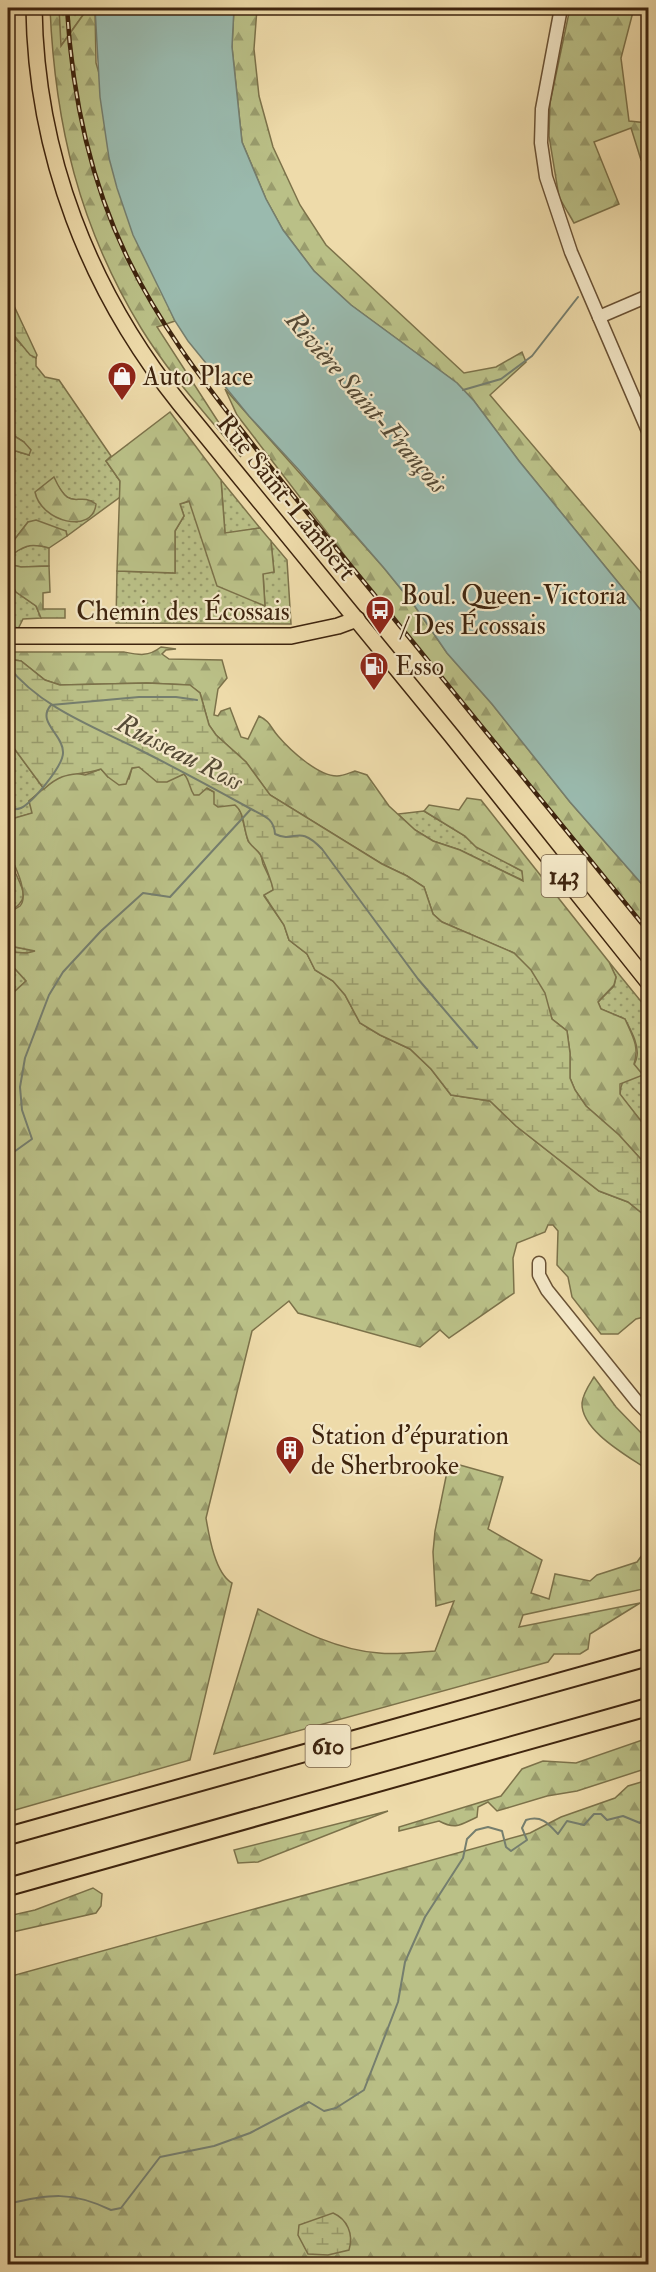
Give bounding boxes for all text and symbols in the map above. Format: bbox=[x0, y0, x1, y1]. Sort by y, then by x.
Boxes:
water label: Rivière Saint-François bbox=[278, 303, 455, 501]
shop icon: Auto Place bbox=[106, 360, 138, 402]
place label: Auto Place bbox=[142, 361, 253, 393]
street label: Rue Saint-Lambert bbox=[210, 408, 363, 587]
place label: Boul. Queen-Victoria / Des Écossais bbox=[399, 580, 627, 642]
street label: Chemin des Écossais bbox=[76, 594, 290, 628]
bus stop icon: Boul. Queen-Victoria / Des Écossais bbox=[364, 594, 396, 636]
fuel station icon: Esso bbox=[358, 650, 390, 692]
place label: Esso bbox=[395, 651, 444, 683]
water label: Ruisseau Ross bbox=[110, 706, 249, 799]
road number: 143 bbox=[542, 855, 586, 897]
place label: Station d'épuration de Sherbrooke bbox=[311, 1420, 509, 1482]
building icon: Station d'épuration de Sherbrooke bbox=[274, 1434, 306, 1476]
road number: 610 bbox=[306, 1725, 350, 1767]

